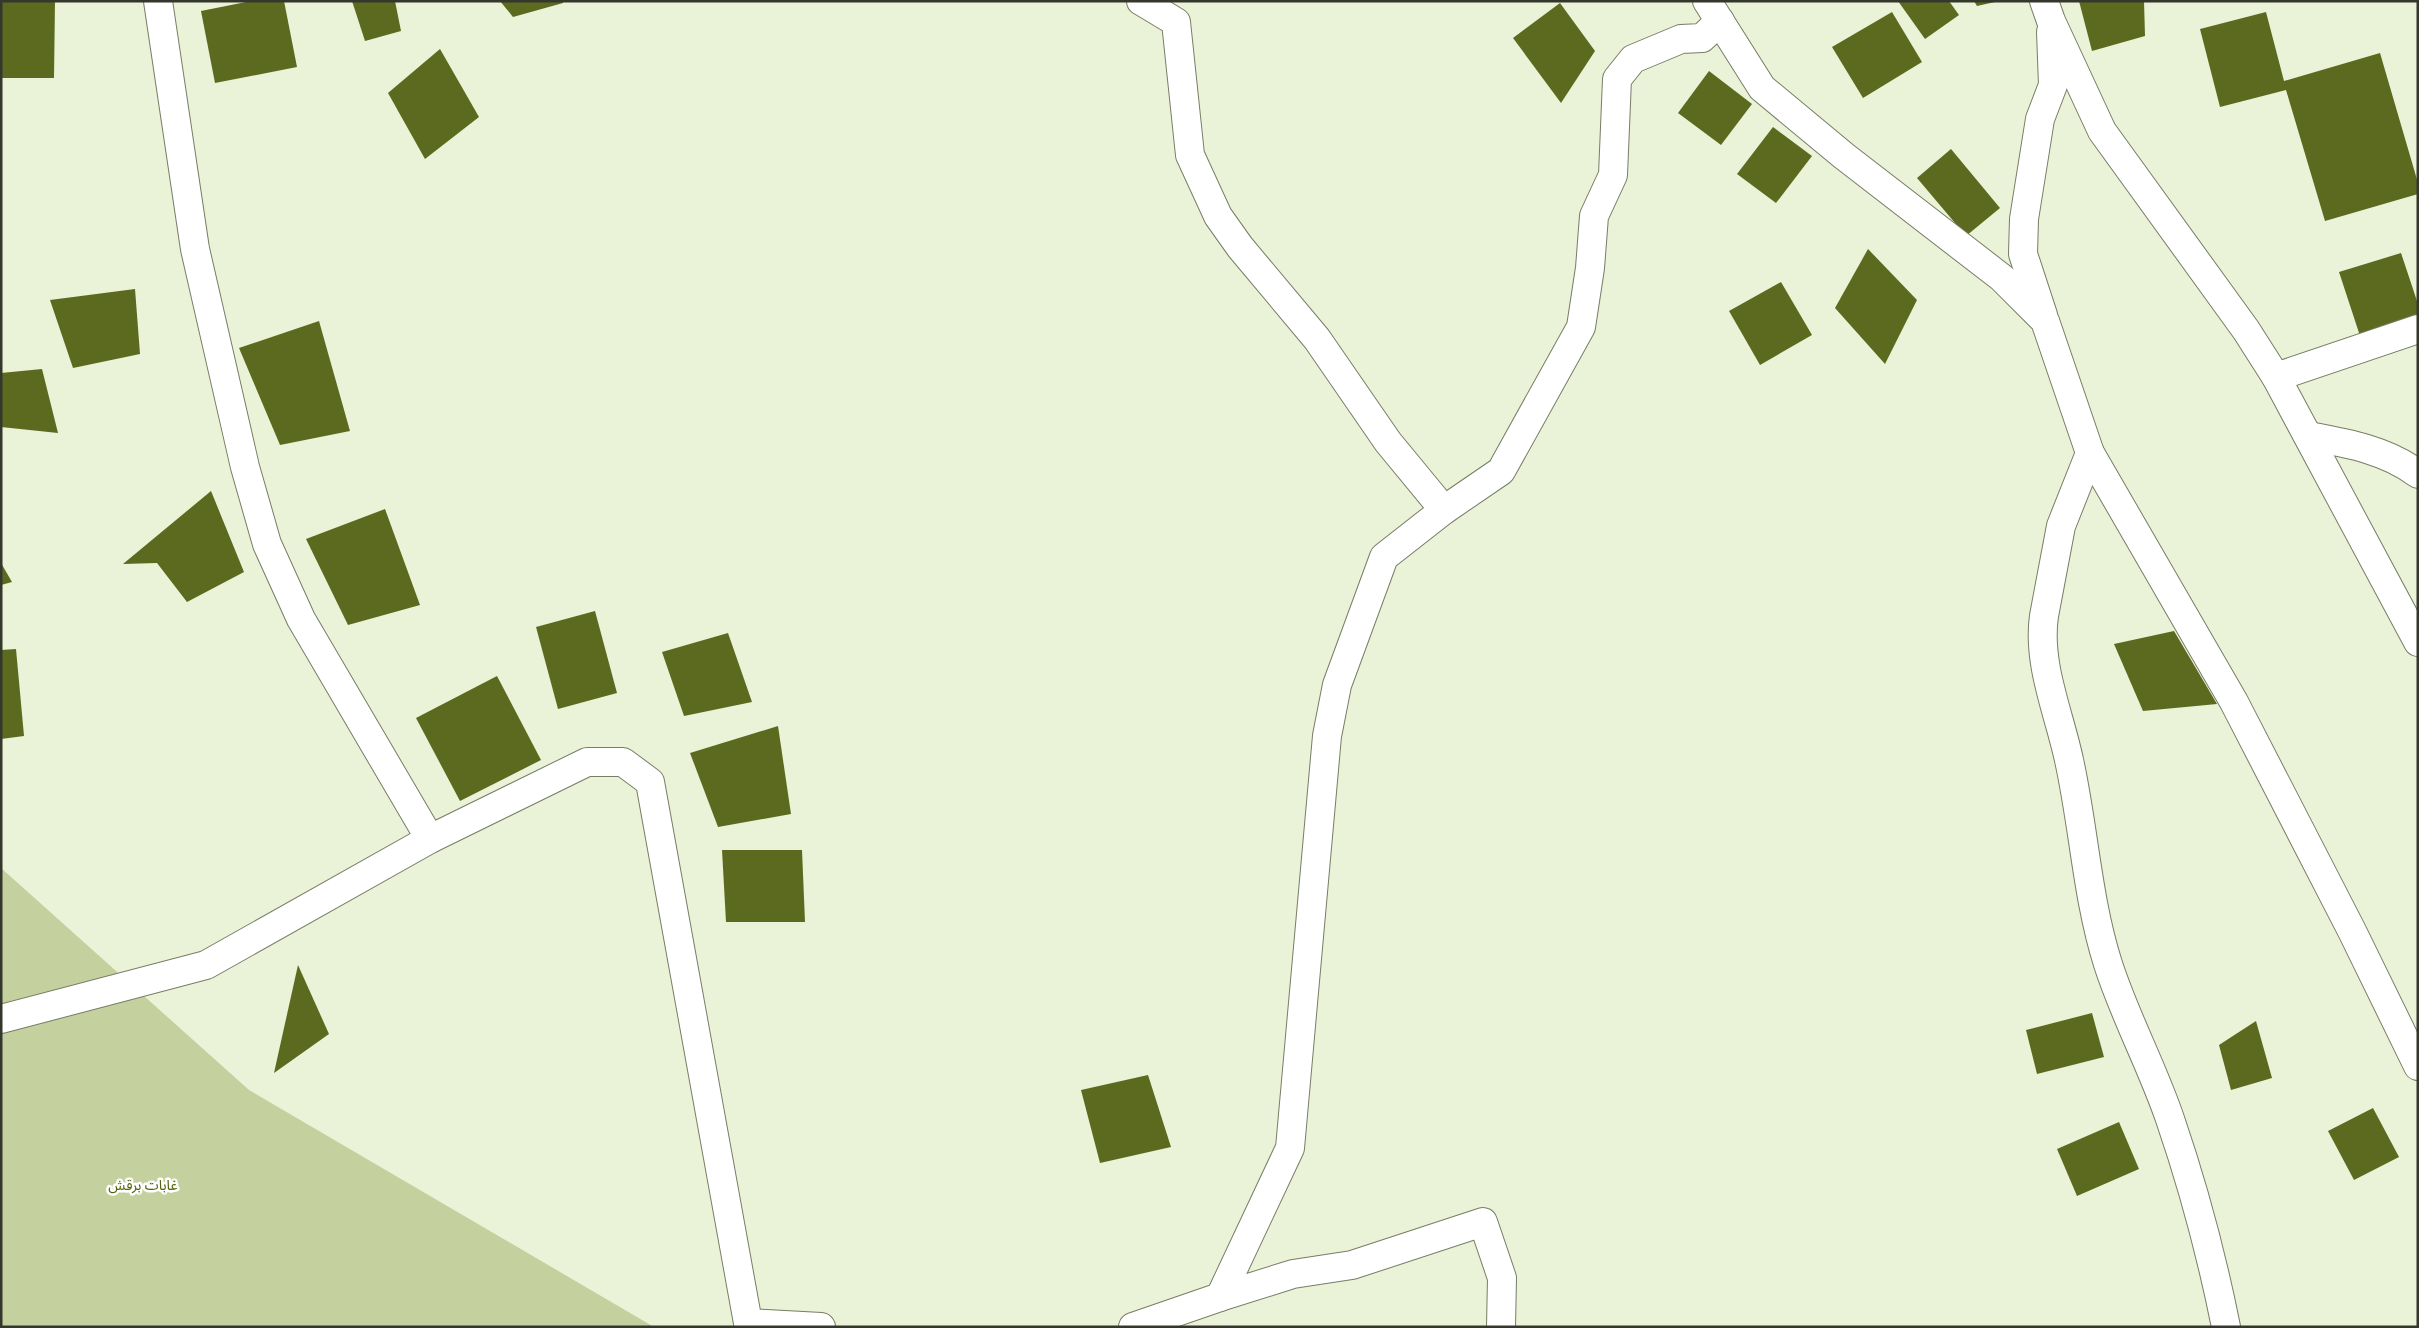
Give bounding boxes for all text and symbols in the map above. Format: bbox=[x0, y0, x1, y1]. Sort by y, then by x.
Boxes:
park label: غابات برقش bbox=[108, 1176, 178, 1194]

